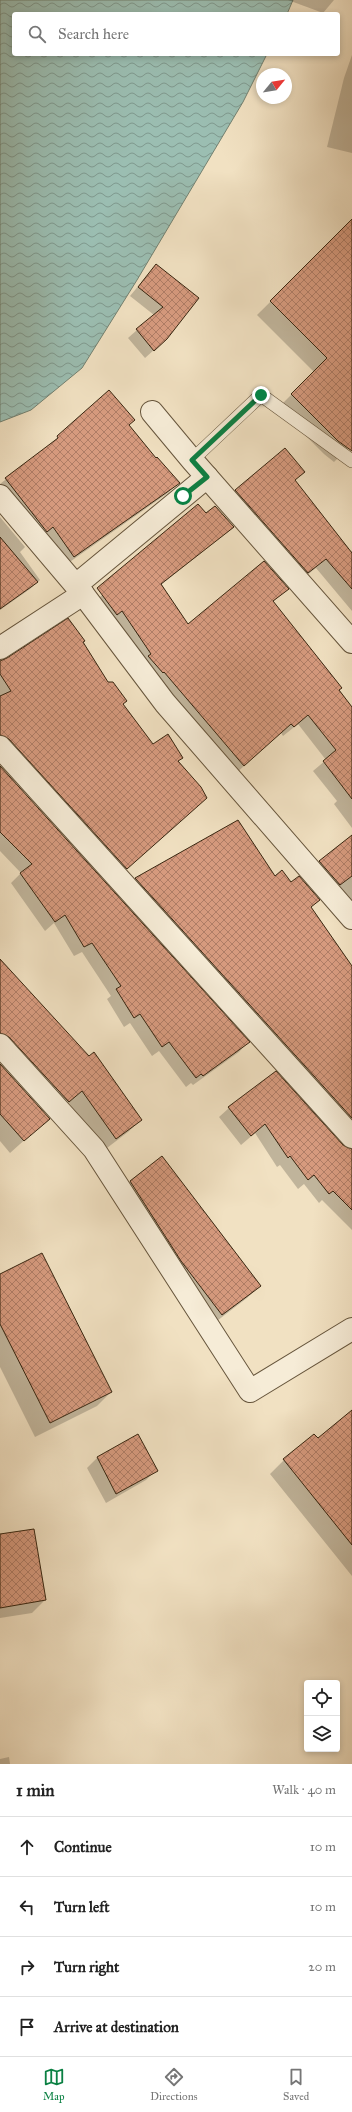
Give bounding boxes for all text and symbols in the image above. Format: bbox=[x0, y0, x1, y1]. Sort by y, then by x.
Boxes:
search box bbox=[12, 12, 340, 56]
icon: search bbox=[26, 23, 48, 45]
text: Search here bbox=[58, 25, 129, 43]
north arrow bbox=[256, 68, 292, 104]
route end bbox=[252, 386, 270, 404]
route start bbox=[174, 487, 192, 505]
map controls bbox=[304, 1680, 340, 1752]
button: locate bbox=[304, 1680, 340, 1716]
button: layers bbox=[304, 1716, 340, 1752]
text: 1 min bbox=[16, 1780, 55, 1801]
text: Walk · 40 m bbox=[272, 1782, 336, 1798]
icon: ahead bbox=[16, 1836, 38, 1858]
text: Continue bbox=[54, 1838, 112, 1856]
text: 10 m bbox=[310, 1839, 336, 1855]
icon: left bbox=[16, 1896, 38, 1918]
text: Turn left bbox=[54, 1898, 110, 1916]
text: 10 m bbox=[310, 1899, 336, 1915]
icon: right bbox=[16, 1956, 38, 1978]
text: Turn right bbox=[54, 1958, 119, 1976]
text: 20 m bbox=[308, 1959, 336, 1975]
icon: arrive bbox=[16, 2016, 38, 2038]
text: Arrive at destination bbox=[54, 2018, 179, 2036]
tab: Map bbox=[43, 2066, 65, 2103]
tab: Directions bbox=[150, 2066, 198, 2103]
tab: Saved bbox=[283, 2066, 309, 2103]

